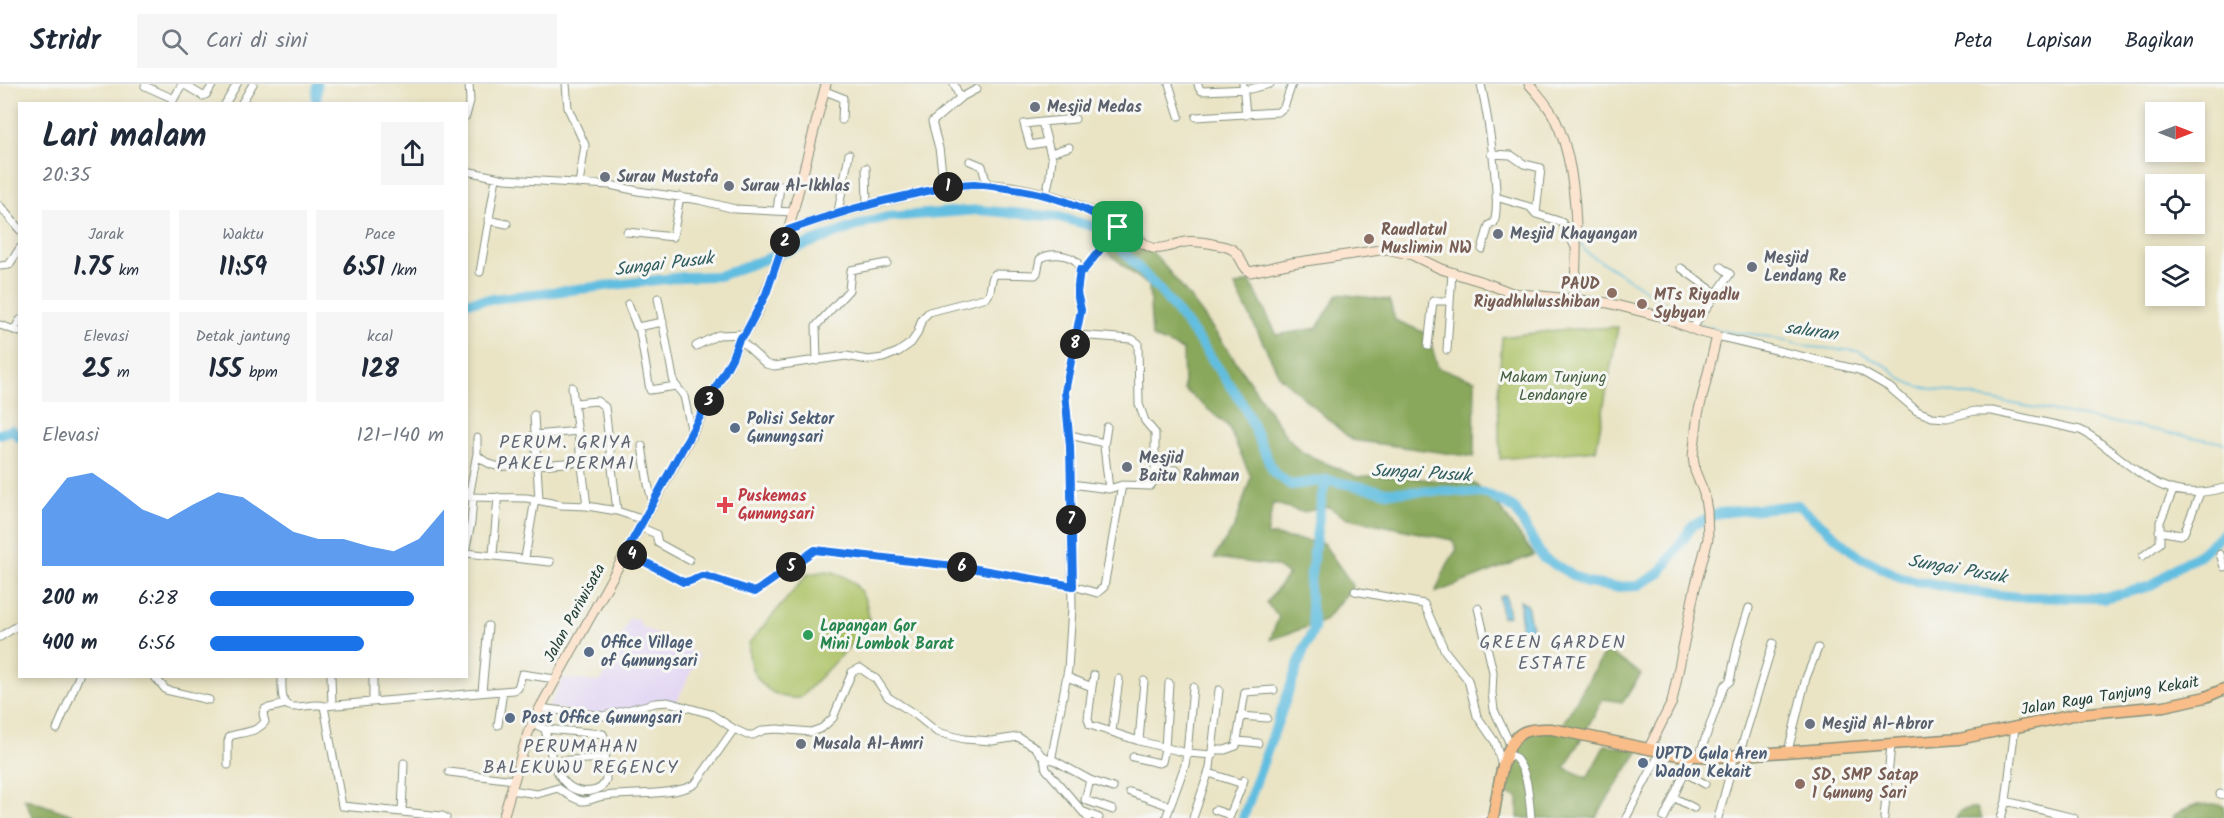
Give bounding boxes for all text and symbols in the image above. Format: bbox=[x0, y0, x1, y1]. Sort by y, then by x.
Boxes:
search box bbox=[137, 14, 557, 68]
text: Stridr bbox=[30, 19, 101, 64]
text: Cari di sini bbox=[206, 24, 307, 59]
icon: search bbox=[158, 25, 191, 58]
text: Peta bbox=[1954, 25, 1993, 58]
text: Lapisan bbox=[2026, 25, 2092, 58]
text: Bagikan bbox=[2125, 25, 2194, 58]
place label: Mesjid Medas bbox=[1047, 95, 1142, 120]
marker: Mesjid Medas bbox=[1028, 100, 1042, 114]
north arrow bbox=[2145, 102, 2205, 162]
map controls bbox=[2145, 102, 2205, 306]
text: Lari malam bbox=[42, 111, 207, 164]
button: share bbox=[381, 122, 444, 185]
text: 20:35 bbox=[42, 160, 91, 192]
place label: Surau Mustofa bbox=[617, 165, 718, 190]
marker: Surau Mustofa bbox=[598, 170, 612, 184]
pin: 1 bbox=[933, 172, 963, 202]
place label: Surau Al-Ikhlas bbox=[741, 174, 851, 199]
text: 1 bbox=[946, 174, 950, 199]
button: locate bbox=[2145, 174, 2205, 234]
marker: Surau Al-Ikhlas bbox=[722, 179, 736, 193]
pin bbox=[1092, 201, 1143, 252]
icon: arrive bbox=[1101, 210, 1134, 243]
place label: Raudlatul Muslimin NW bbox=[1381, 218, 1472, 261]
text: Jarak bbox=[88, 222, 124, 247]
text: Waktu bbox=[222, 222, 264, 247]
text: Pace bbox=[365, 222, 395, 247]
place label: Mesjid Khayangan bbox=[1510, 222, 1637, 247]
pin: 2 bbox=[770, 227, 800, 257]
marker: Mesjid Khayangan bbox=[1491, 227, 1505, 241]
text: 2 bbox=[780, 229, 790, 254]
marker: Raudlatul Muslimin NW bbox=[1362, 232, 1376, 246]
water label: Sungai Pusuk bbox=[613, 244, 718, 285]
place label: Mesjid Lendang Re bbox=[1764, 246, 1847, 289]
button: layers bbox=[2145, 246, 2205, 306]
text: 1.75 bbox=[73, 247, 112, 289]
text: 11:59 bbox=[219, 247, 267, 289]
text: 6:51 bbox=[343, 247, 385, 289]
text: km bbox=[112, 258, 139, 283]
text: /km bbox=[385, 258, 417, 283]
marker: Mesjid Lendang Re bbox=[1745, 260, 1759, 274]
place label: PAUD Riyadhlulusshiban bbox=[1474, 272, 1600, 315]
place label: MTs Riyadlu Sybyan bbox=[1654, 283, 1740, 326]
marker: PAUD Riyadhlulusshiban bbox=[1605, 286, 1619, 300]
marker: MTs Riyadlu Sybyan bbox=[1635, 297, 1649, 311]
water label: saluran bbox=[1783, 314, 1841, 350]
text: Elevasi bbox=[83, 324, 129, 349]
text: Detak jantung bbox=[195, 324, 291, 349]
text: kcal bbox=[367, 324, 393, 349]
pin: 8 bbox=[1060, 329, 1090, 359]
text: 8 bbox=[1070, 331, 1080, 356]
text: 25 bbox=[82, 349, 111, 391]
text: 155 bbox=[208, 349, 242, 391]
text: 128 bbox=[361, 349, 399, 391]
text: m bbox=[111, 360, 130, 385]
text: bpm bbox=[242, 360, 278, 385]
park label: Makam Tunjung Lendangre bbox=[1500, 365, 1606, 408]
pin: 3 bbox=[694, 386, 724, 416]
text: 3 bbox=[705, 388, 713, 413]
place label: Polisi Sektor Gunungsari bbox=[747, 407, 835, 450]
text: Elevasi bbox=[42, 420, 99, 452]
text: 121–140 m bbox=[356, 420, 444, 452]
marker: Polisi Sektor Gunungsari bbox=[728, 421, 742, 435]
district label: PERUM. GRIYA PAKEL PERMAI bbox=[497, 429, 635, 479]
place label: Mesjid Baitu Rahman bbox=[1139, 446, 1240, 489]
water label: Sungai Pusuk bbox=[1371, 457, 1474, 491]
marker: Mesjid Baitu Rahman bbox=[1120, 460, 1134, 474]
place label: Puskemas Gunungsari bbox=[738, 484, 815, 527]
marker: Puskemas Gunungsari bbox=[716, 496, 734, 514]
pin: 7 bbox=[1056, 505, 1086, 535]
text: 7 bbox=[1067, 507, 1075, 532]
pin: 4 bbox=[617, 540, 647, 570]
text: 4 bbox=[628, 542, 636, 567]
water label: Sungai Pusuk bbox=[1905, 547, 2011, 593]
pin: 5 bbox=[776, 552, 806, 582]
pin: 6 bbox=[947, 552, 977, 582]
text: 5 bbox=[787, 554, 795, 579]
text: 6 bbox=[958, 554, 966, 579]
street label: Jalan Pariwisata bbox=[538, 559, 612, 667]
text: 200 m bbox=[42, 583, 98, 615]
text: 6:28 bbox=[138, 583, 178, 615]
place label: Lapangan Gor Mini Lombok Barat bbox=[820, 614, 955, 657]
text: 400 m bbox=[42, 628, 98, 660]
text: 6:56 bbox=[138, 628, 176, 660]
marker: Lapangan Gor Mini Lombok Barat bbox=[801, 628, 815, 642]
district label: GREEN GARDEN ESTATE bbox=[1480, 629, 1626, 679]
place label: Office Village of Gunungsari bbox=[601, 631, 698, 674]
marker: Office Village of Gunungsari bbox=[582, 645, 596, 659]
street label: Jalan Raya Tanjung Kekait bbox=[2019, 669, 2202, 722]
place label: Post Office Gunungsari bbox=[522, 706, 683, 731]
marker: Post Office Gunungsari bbox=[503, 711, 517, 725]
place label: Mesjid Al-Abror bbox=[1822, 712, 1935, 737]
marker: Mesjid Al-Abror bbox=[1803, 717, 1817, 731]
place label: Musala Al-Amri bbox=[813, 732, 924, 757]
district label: PERUMAHAN BALEKUWU REGENCY bbox=[483, 733, 679, 783]
marker: Musala Al-Amri bbox=[794, 737, 808, 751]
place label: UPTD Gula Aren Wadon Kekait bbox=[1655, 742, 1767, 785]
marker: UPTD Gula Aren Wadon Kekait bbox=[1636, 756, 1650, 770]
place label: SD, SMP Satap 1 Gunung Sari bbox=[1812, 763, 1919, 806]
marker: SD, SMP Satap 1 Gunung Sari bbox=[1793, 777, 1807, 791]

